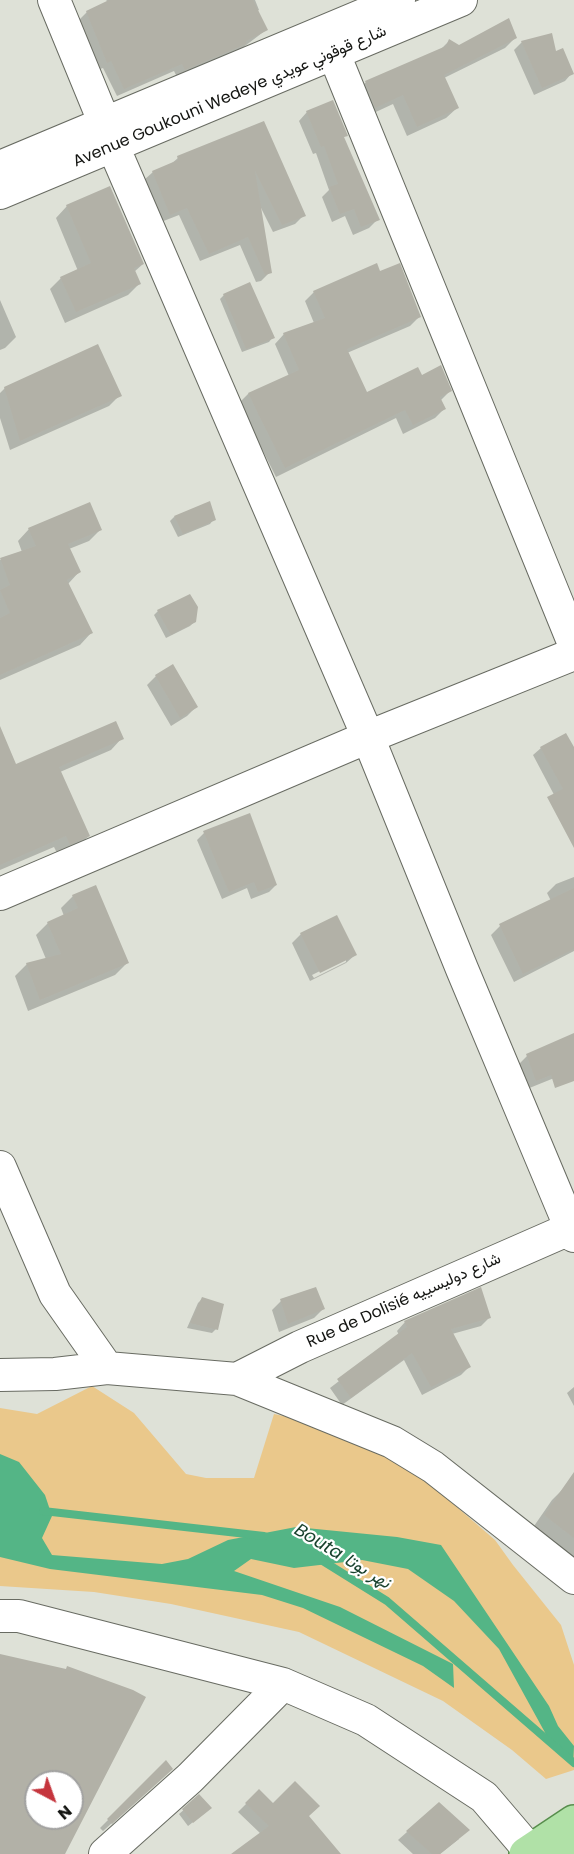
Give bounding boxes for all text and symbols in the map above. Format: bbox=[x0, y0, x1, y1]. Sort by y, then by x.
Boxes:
street label: Avenue Goukouni Wedeye شارع قوقوني عويدي bbox=[70, 22, 390, 172]
street label: Rue de Dolisié شارع دوليسييه bbox=[304, 1249, 504, 1353]
water label: Bouta نهر بوتا bbox=[290, 1520, 394, 1594]
north arrow bbox=[24, 1770, 84, 1830]
text: N bbox=[53, 1800, 77, 1825]

